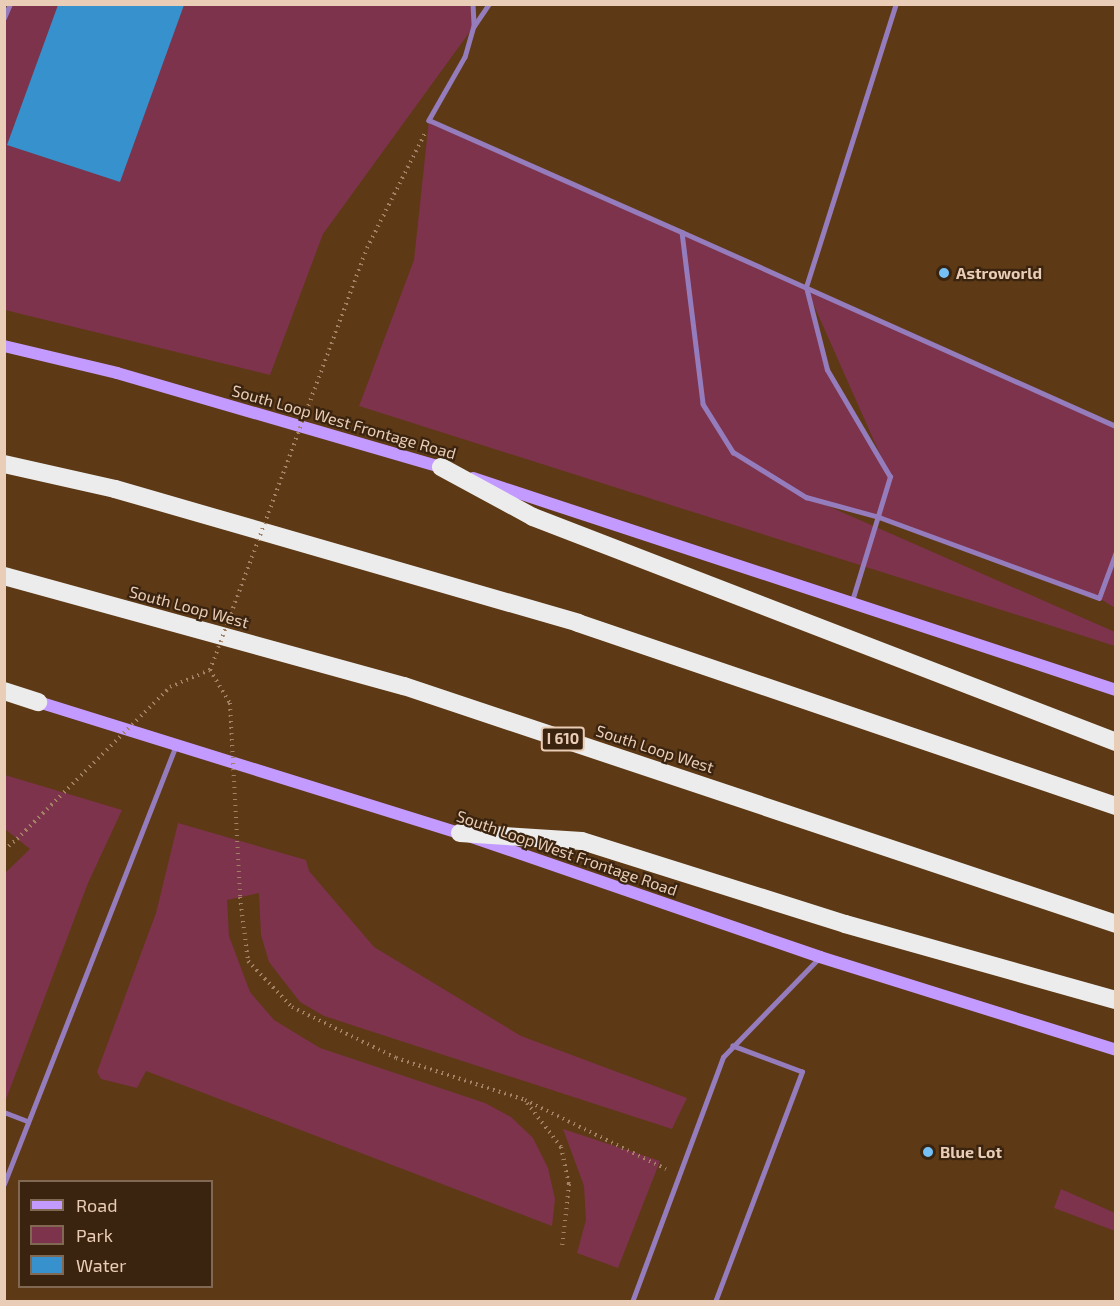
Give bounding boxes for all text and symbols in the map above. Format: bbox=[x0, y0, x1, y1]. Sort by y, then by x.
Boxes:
place label: Astroworld bbox=[956, 263, 1042, 283]
marker: Astroworld bbox=[937, 266, 951, 280]
street label: South Loop West Frontage Road bbox=[230, 381, 458, 463]
street label: South Loop West bbox=[127, 582, 251, 632]
street label: South Loop West bbox=[594, 721, 716, 777]
road number: I 610 bbox=[540, 727, 586, 751]
street label: South Loop West Frontage Road bbox=[454, 806, 680, 900]
place label: Blue Lot bbox=[940, 1142, 1002, 1162]
marker: Blue Lot bbox=[921, 1145, 935, 1159]
legend bbox=[18, 1180, 213, 1288]
text: Road bbox=[76, 1194, 117, 1216]
text: Park bbox=[76, 1224, 113, 1246]
text: Water bbox=[76, 1254, 126, 1276]

